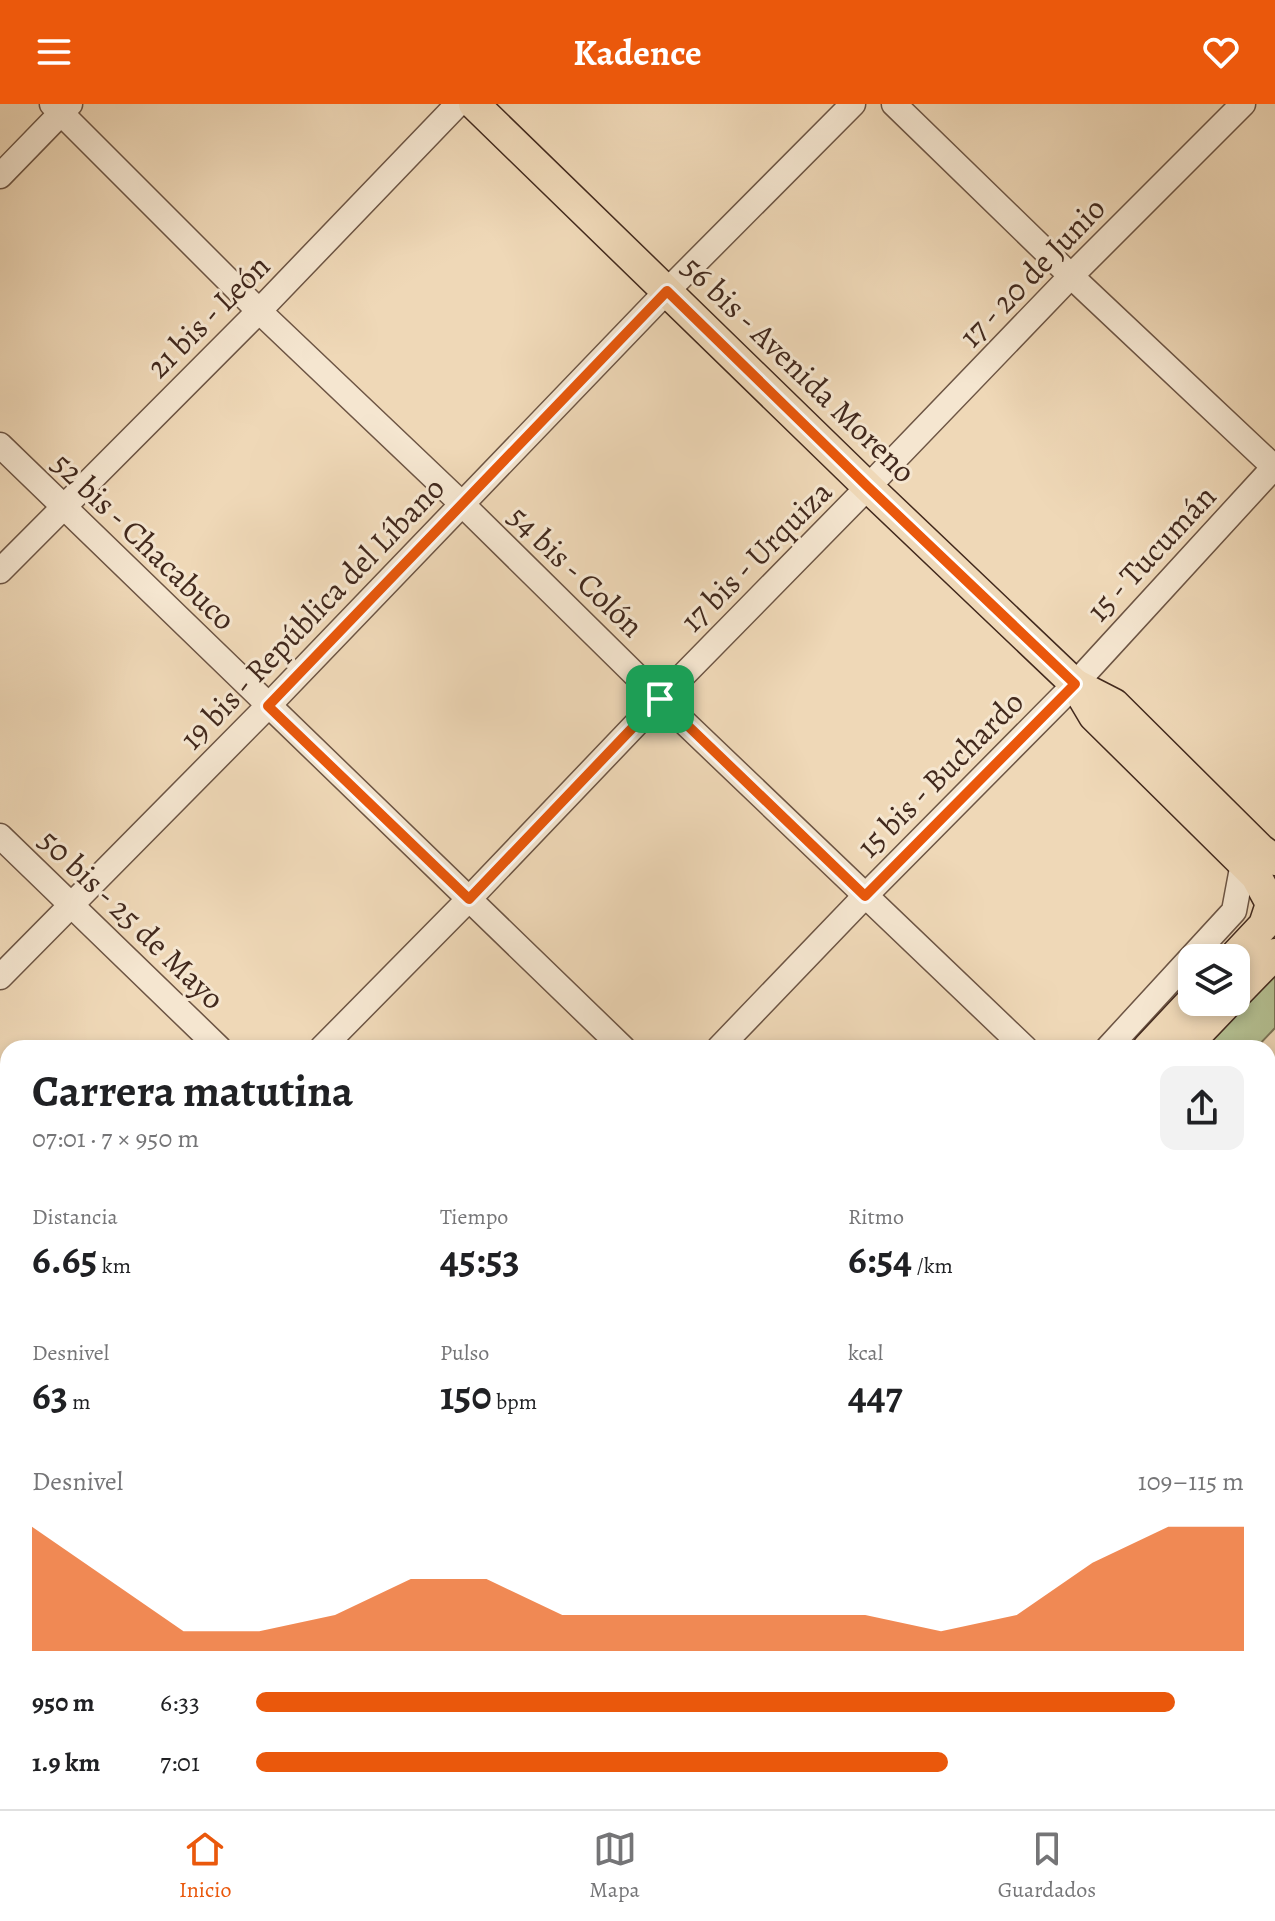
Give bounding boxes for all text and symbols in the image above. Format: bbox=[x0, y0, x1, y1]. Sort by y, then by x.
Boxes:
text: Kadence bbox=[573, 28, 702, 77]
icon: menu bbox=[32, 30, 76, 74]
icon: heart bbox=[1199, 30, 1243, 74]
street label: 17 - 20 de Junio bbox=[949, 187, 1115, 357]
street label: 21 bis - León bbox=[137, 245, 279, 387]
street label: 56 bis - Avenida Moreno bbox=[672, 246, 926, 492]
street label: 52 bis - Chacabuco bbox=[42, 442, 246, 640]
street label: 19 bis - República del Líbano bbox=[170, 467, 454, 759]
street label: 17 bis - Urquiza bbox=[670, 470, 842, 642]
street label: 15 - Tucumán bbox=[1076, 475, 1226, 631]
street label: 54 bis - Colón bbox=[499, 495, 653, 647]
pin bbox=[626, 665, 694, 733]
icon: arrive bbox=[638, 677, 682, 721]
street label: 15 bis - Buchardo bbox=[847, 681, 1033, 867]
street label: 50 bis - 25 de Mayo bbox=[29, 819, 235, 1019]
map controls bbox=[1178, 944, 1250, 1016]
button: layers bbox=[1178, 944, 1250, 1016]
text: Carrera matutina bbox=[32, 1061, 353, 1121]
button: share bbox=[1160, 1066, 1244, 1150]
text: 07:01 · 7 × 950 m bbox=[32, 1121, 199, 1156]
text: Distancia bbox=[32, 1202, 118, 1232]
text: Tiempo bbox=[440, 1202, 508, 1232]
text: Ritmo bbox=[848, 1202, 904, 1232]
text: 6.65 bbox=[32, 1232, 97, 1287]
text: 45:53 bbox=[440, 1232, 520, 1287]
text: 6:54 bbox=[848, 1232, 912, 1287]
text: km bbox=[97, 1251, 131, 1281]
text: /km bbox=[912, 1251, 953, 1281]
text: Desnivel bbox=[32, 1338, 109, 1368]
text: Pulso bbox=[440, 1338, 489, 1368]
text: kcal bbox=[848, 1338, 883, 1368]
text: 63 bbox=[32, 1368, 68, 1423]
text: 150 bbox=[440, 1368, 492, 1423]
text: 447 bbox=[848, 1368, 903, 1423]
text: m bbox=[68, 1387, 91, 1417]
text: bpm bbox=[492, 1387, 537, 1417]
text: Desnivel bbox=[32, 1464, 123, 1499]
text: 109–115 m bbox=[1138, 1464, 1244, 1499]
text: 950 m bbox=[32, 1685, 95, 1720]
text: 6:33 bbox=[160, 1685, 200, 1720]
text: 1.9 km bbox=[32, 1745, 100, 1780]
text: 7:01 bbox=[160, 1745, 200, 1780]
tab: Inicio bbox=[179, 1827, 231, 1905]
tab: Mapa bbox=[589, 1827, 640, 1905]
tab: Guardados bbox=[998, 1827, 1096, 1905]

